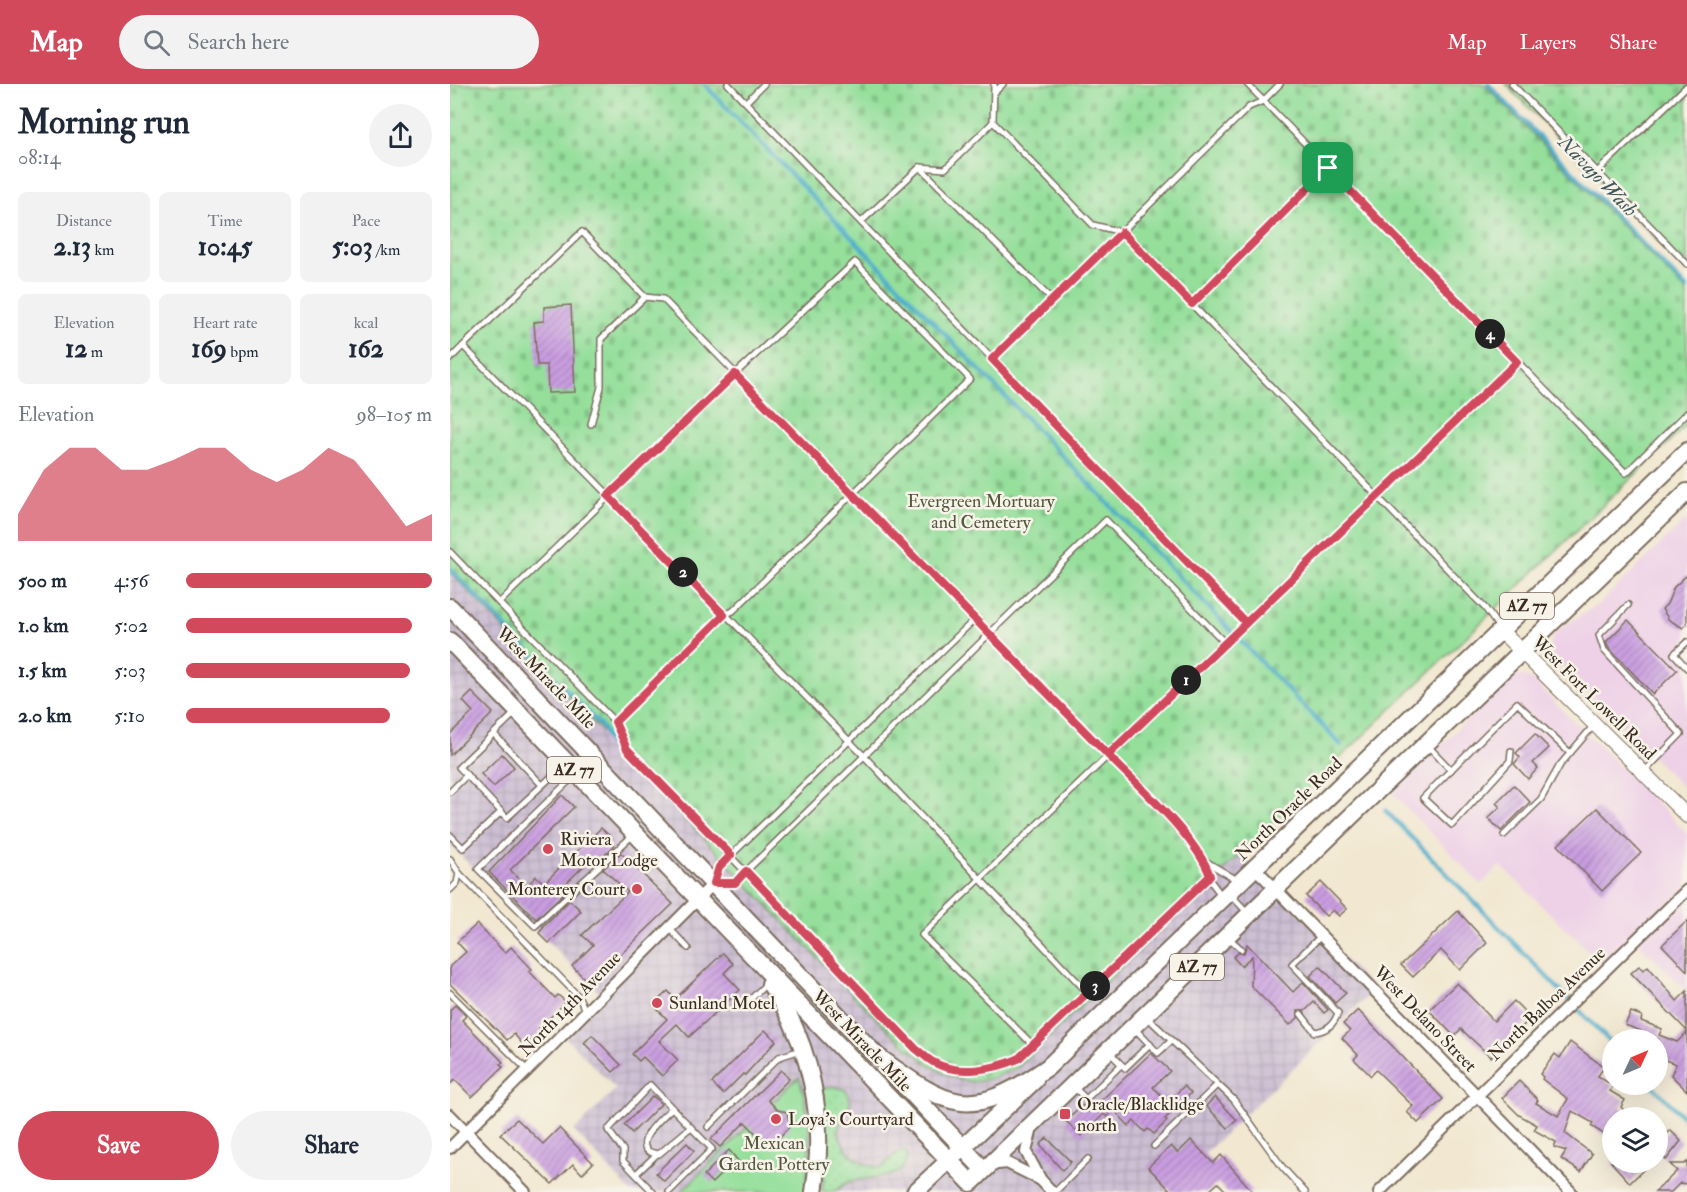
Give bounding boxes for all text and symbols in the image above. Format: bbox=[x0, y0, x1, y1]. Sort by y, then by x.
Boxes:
search box bbox=[119, 15, 539, 69]
text: Map bbox=[30, 25, 83, 60]
icon: search bbox=[140, 26, 173, 59]
text: Search here bbox=[188, 28, 289, 56]
text: Map bbox=[1447, 29, 1487, 56]
text: Layers bbox=[1520, 29, 1576, 56]
text: Share bbox=[1609, 29, 1657, 56]
text: Morning run bbox=[18, 102, 190, 143]
button: share bbox=[369, 104, 432, 167]
water label: Navajo Wash bbox=[1552, 129, 1643, 222]
pin bbox=[1302, 142, 1353, 193]
text: 08:14 bbox=[18, 145, 61, 170]
icon: arrive bbox=[1311, 151, 1344, 184]
text: Distance bbox=[56, 211, 112, 231]
text: Time bbox=[208, 211, 242, 231]
text: Pace bbox=[352, 211, 380, 231]
text: 2.13 bbox=[54, 231, 91, 263]
text: 10:45 bbox=[198, 231, 252, 263]
text: 5:03 bbox=[332, 231, 373, 263]
text: km bbox=[91, 240, 114, 260]
text: /km bbox=[373, 240, 400, 260]
text: Elevation bbox=[54, 313, 114, 333]
text: Heart rate bbox=[192, 313, 258, 333]
text: kcal bbox=[354, 313, 378, 333]
pin: 4 bbox=[1475, 319, 1505, 349]
text: 4 bbox=[1486, 324, 1494, 344]
text: 12 bbox=[65, 333, 87, 365]
text: 169 bbox=[191, 333, 227, 365]
text: 162 bbox=[348, 333, 384, 365]
text: m bbox=[87, 342, 103, 362]
text: bpm bbox=[227, 342, 259, 362]
text: Elevation bbox=[18, 402, 94, 427]
text: 98–105 m bbox=[356, 402, 432, 427]
park label: Evergreen Mortuary and Cemetery bbox=[907, 490, 1056, 534]
pin: 2 bbox=[668, 557, 698, 587]
text: 2 bbox=[679, 562, 687, 582]
text: 500 m bbox=[18, 568, 67, 593]
text: 4:56 bbox=[114, 568, 149, 593]
road number: AZ 77 bbox=[1500, 593, 1554, 619]
text: 1.0 km bbox=[18, 613, 69, 638]
text: 5:02 bbox=[114, 613, 148, 638]
street label: West Miracle Mile bbox=[491, 621, 601, 734]
street label: West Fort Lowell Road bbox=[1526, 630, 1661, 765]
text: 1.5 km bbox=[18, 658, 67, 683]
text: 5:03 bbox=[114, 658, 146, 683]
pin: 1 bbox=[1171, 665, 1201, 695]
text: 1 bbox=[1183, 670, 1189, 690]
text: 2.0 km bbox=[18, 703, 72, 728]
text: 5:10 bbox=[114, 703, 145, 728]
street label: North Oracle Road bbox=[1231, 752, 1347, 866]
road number: AZ 77 bbox=[547, 757, 601, 783]
place label: Riviera Motor Lodge bbox=[560, 828, 658, 872]
marker: Riviera Motor Lodge bbox=[541, 842, 555, 856]
place label: Monterey Court bbox=[507, 878, 625, 901]
marker: Monterey Court bbox=[630, 882, 644, 896]
street label: North Balboa Avenue bbox=[1483, 942, 1611, 1066]
street label: North 14th Avenue bbox=[514, 946, 626, 1061]
road number: AZ 77 bbox=[1170, 954, 1224, 980]
street label: West Delano Street bbox=[1368, 960, 1482, 1077]
pin: 3 bbox=[1080, 971, 1110, 1001]
text: 3 bbox=[1092, 976, 1098, 996]
street label: West Miracle Mile bbox=[807, 984, 917, 1097]
place label: Sunland Motel bbox=[669, 992, 776, 1015]
marker: Sunland Motel bbox=[650, 996, 664, 1010]
north arrow bbox=[1602, 1029, 1668, 1095]
map controls bbox=[1602, 1029, 1668, 1173]
place label: Oracle/Blacklidge north bbox=[1077, 1093, 1204, 1137]
marker: Oracle/Blacklidge north bbox=[1058, 1107, 1072, 1121]
button: layers bbox=[1602, 1107, 1668, 1173]
place label: Loya's Courtyard bbox=[788, 1108, 914, 1131]
button: Save bbox=[18, 1111, 219, 1180]
button: Share bbox=[231, 1111, 432, 1180]
marker: Loya's Courtyard bbox=[769, 1112, 783, 1126]
park label: Mexican Garden Pottery bbox=[718, 1132, 831, 1176]

